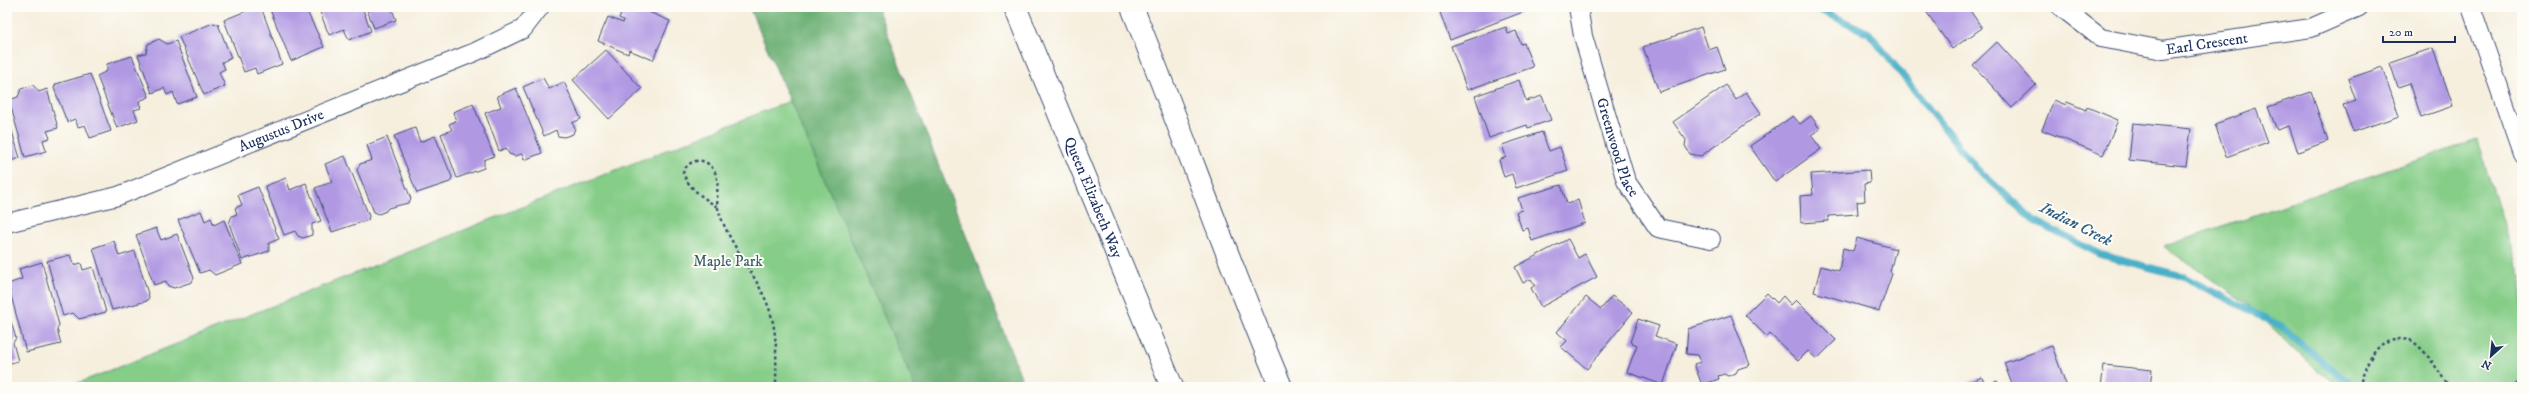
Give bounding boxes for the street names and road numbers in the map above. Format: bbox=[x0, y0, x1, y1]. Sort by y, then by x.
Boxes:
street label: Earl Crescent bbox=[2165, 28, 2249, 59]
street label: Greenwood Place bbox=[1592, 95, 1643, 200]
street label: Augustus Drive bbox=[236, 105, 326, 156]
street label: Queen Elizabeth Way bbox=[1060, 134, 1127, 262]

